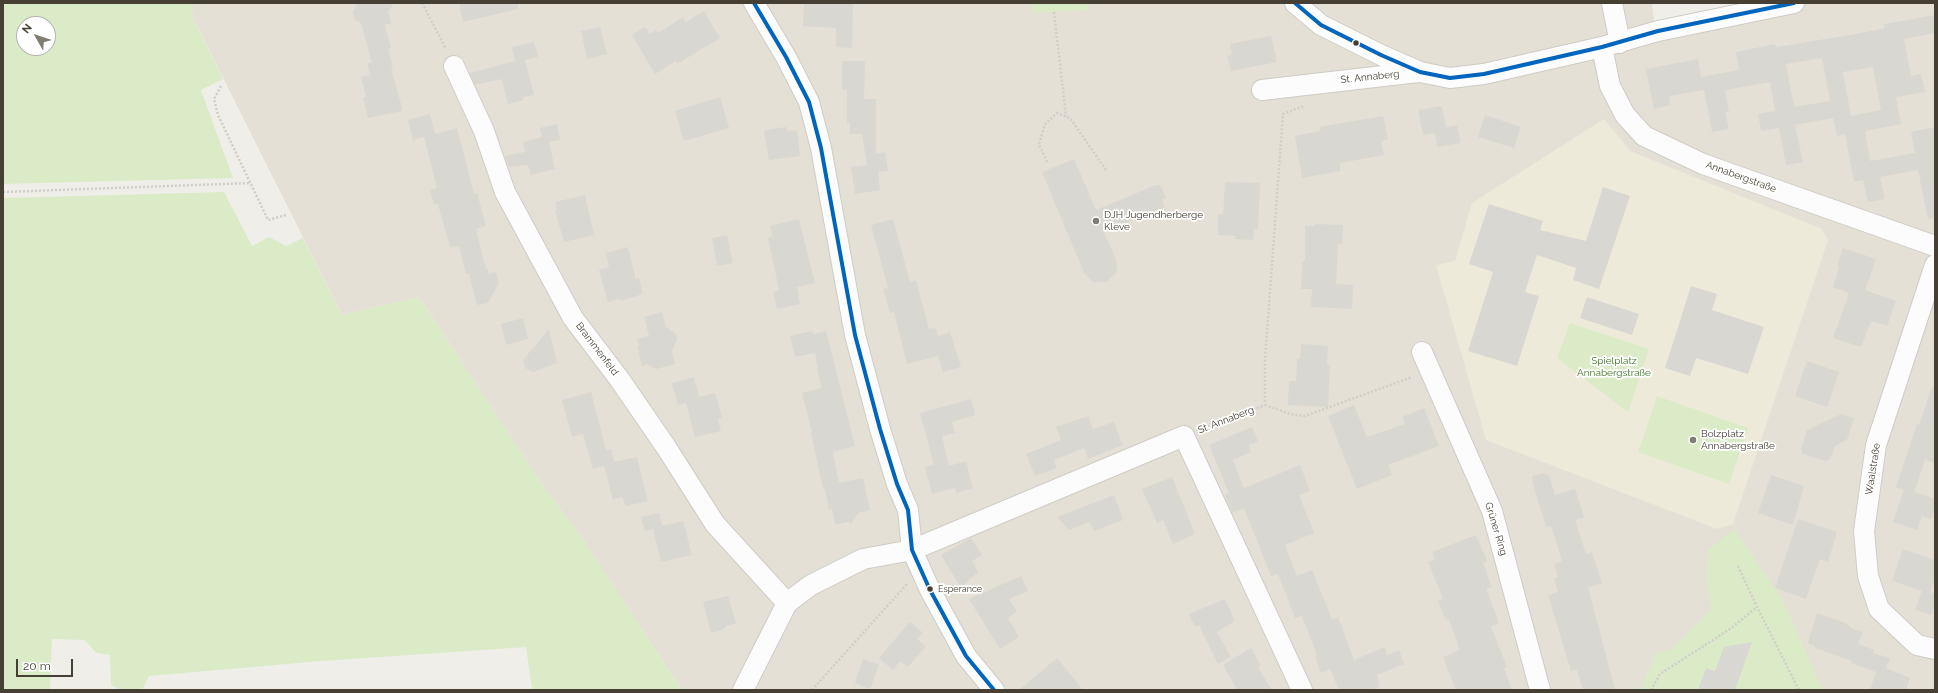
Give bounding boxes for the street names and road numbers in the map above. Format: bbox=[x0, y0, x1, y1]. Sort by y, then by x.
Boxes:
street label: St. Annaberg bbox=[1340, 68, 1400, 86]
street label: Annabergstraße bbox=[1704, 159, 1778, 195]
street label: Brammenfeld bbox=[573, 320, 621, 378]
street label: St. Annaberg bbox=[1196, 404, 1256, 436]
street label: Waalstraße bbox=[1863, 442, 1883, 496]
street label: Grüner Ring bbox=[1482, 501, 1510, 557]

